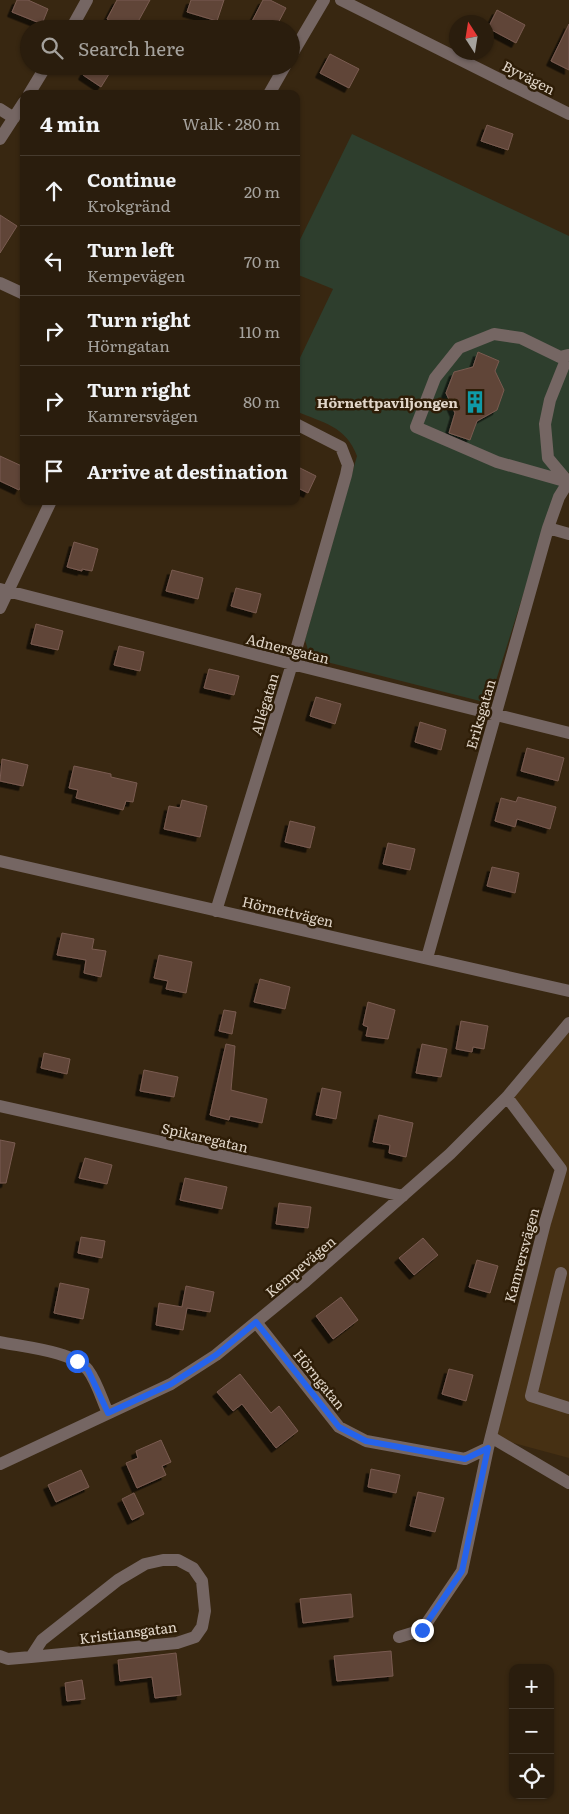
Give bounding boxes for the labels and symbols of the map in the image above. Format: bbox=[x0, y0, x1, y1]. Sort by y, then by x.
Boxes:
north arrow bbox=[449, 15, 494, 60]
street label: Byvägen bbox=[499, 55, 559, 99]
building icon: Hörnettpaviljongen bbox=[462, 389, 488, 415]
place label: Hörnettpaviljongen bbox=[317, 392, 458, 412]
street label: Adnersgatan bbox=[244, 628, 332, 668]
street label: Allégatan bbox=[245, 671, 283, 737]
street label: Eriksgatan bbox=[460, 677, 500, 751]
street label: Hörnettvägen bbox=[240, 891, 336, 931]
street label: Spikaregatan bbox=[160, 1117, 250, 1157]
street label: Kamrersvägen bbox=[499, 1205, 543, 1305]
street label: Kempevägen bbox=[261, 1231, 339, 1301]
street label: Hörngatan bbox=[289, 1345, 351, 1413]
route start bbox=[66, 1350, 89, 1373]
street label: Kristiansgatan bbox=[78, 1616, 178, 1648]
route end bbox=[411, 1619, 434, 1642]

